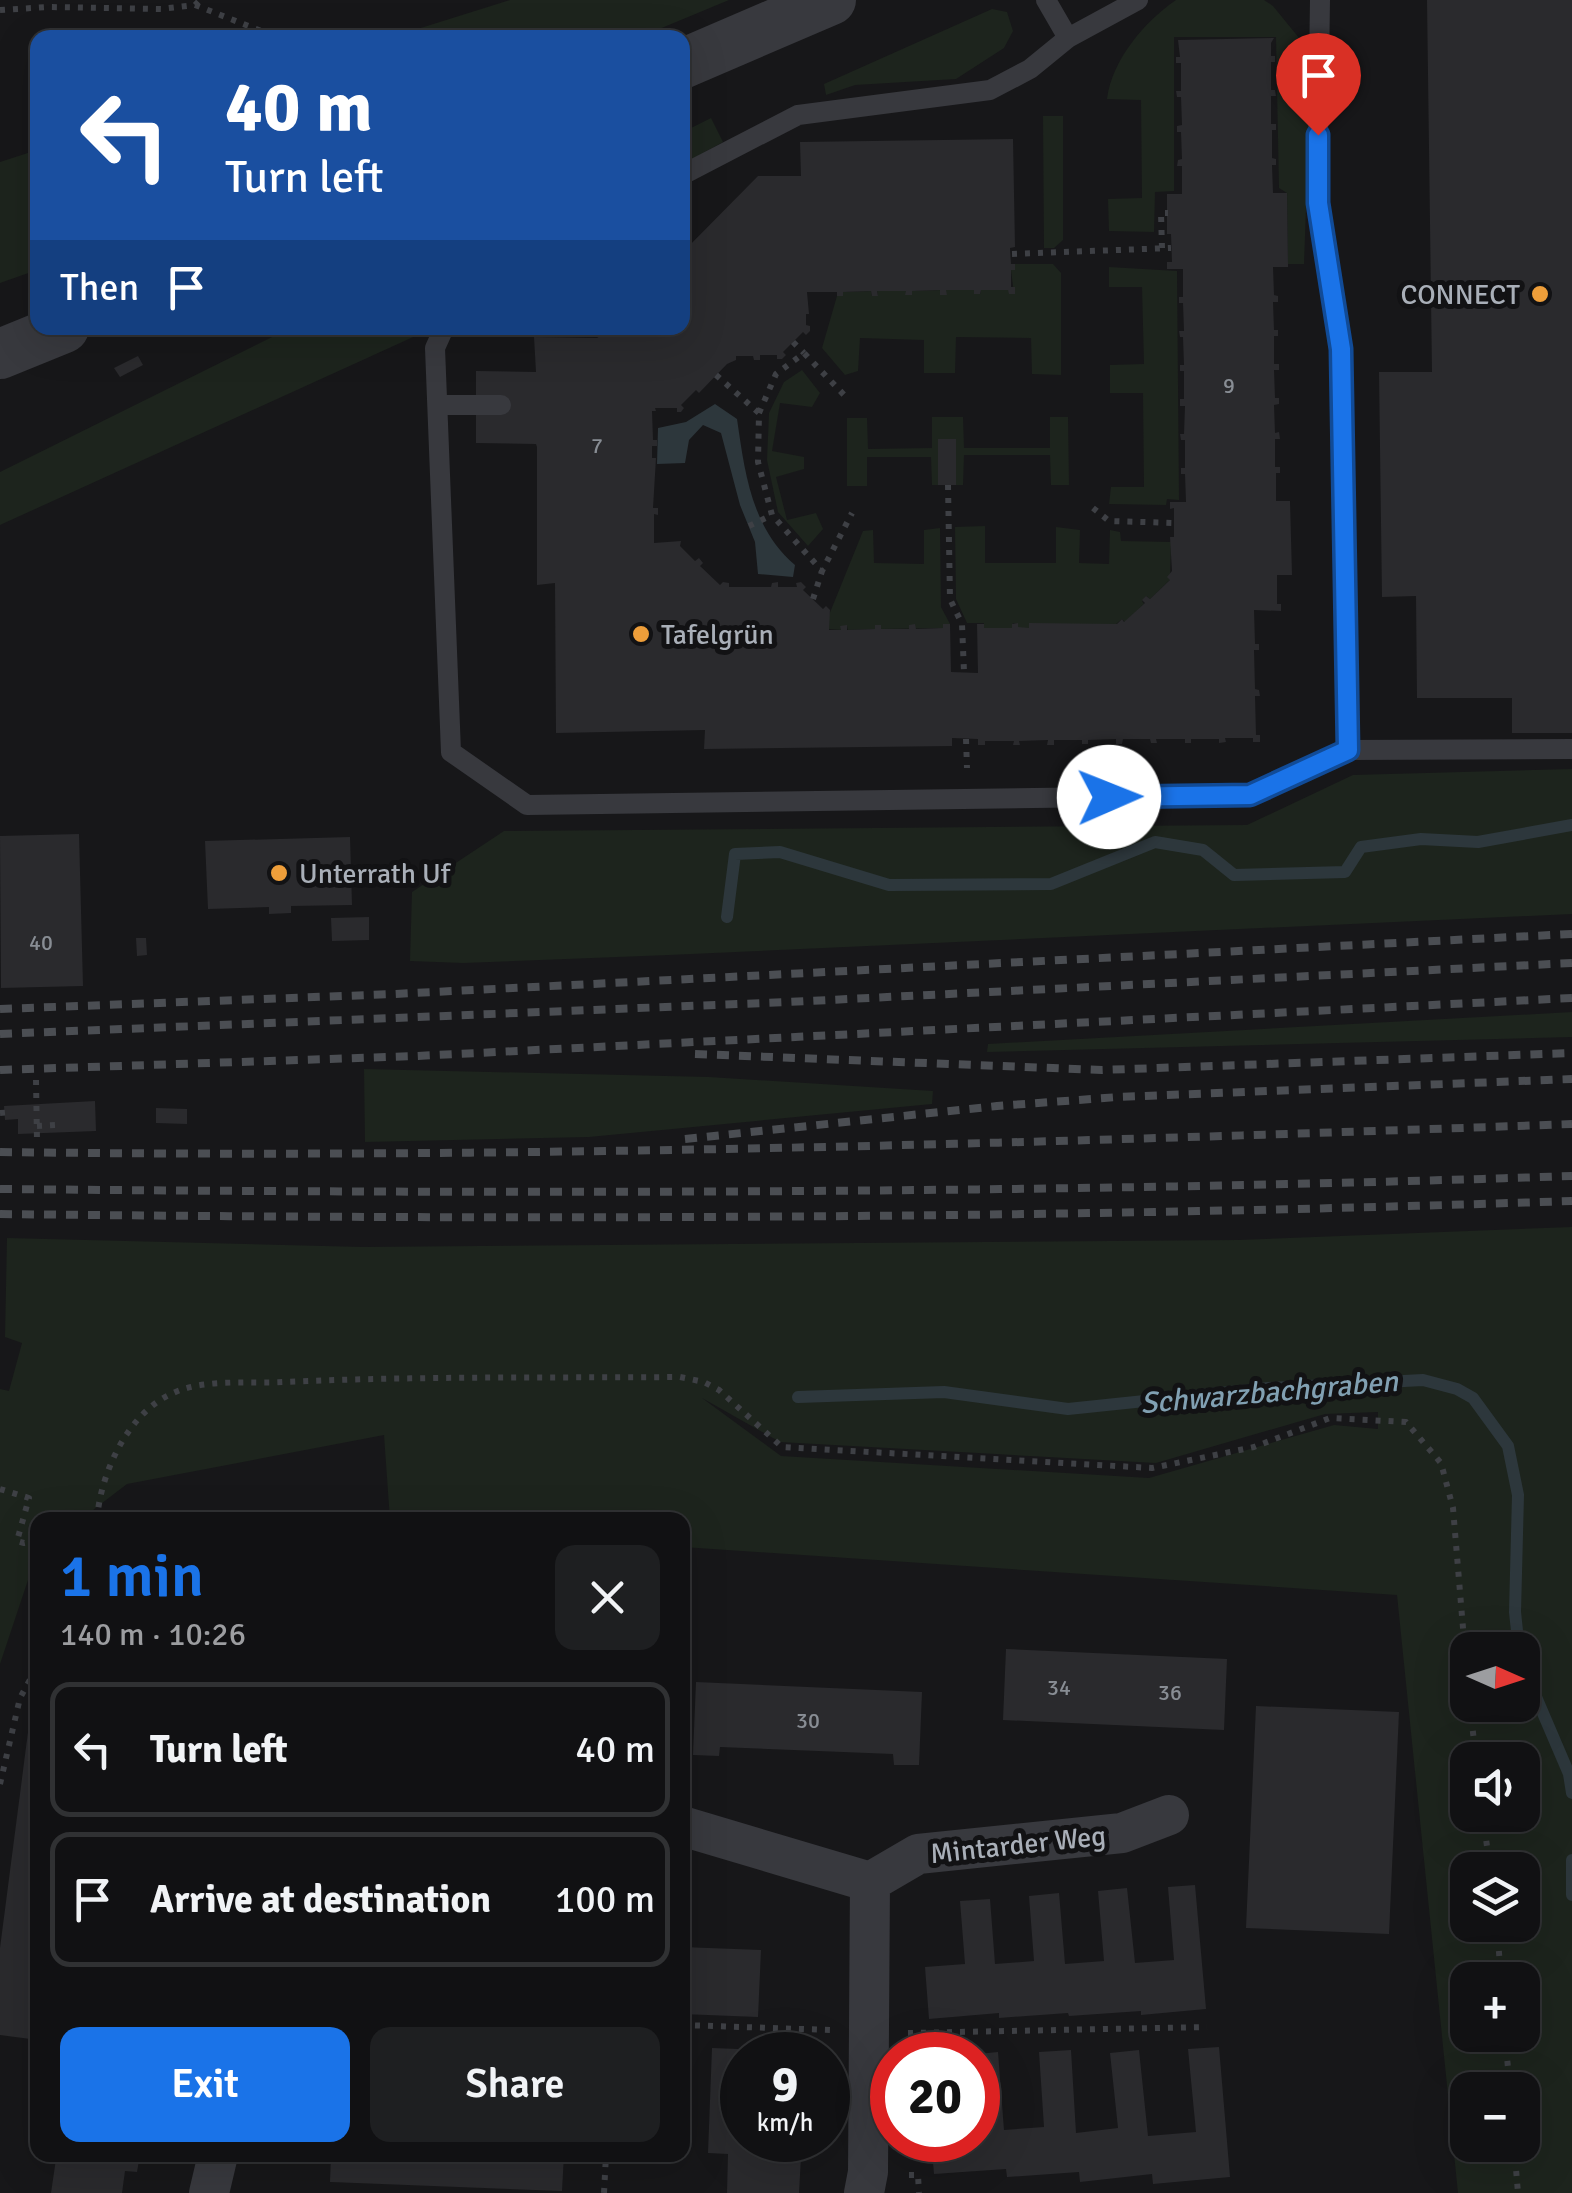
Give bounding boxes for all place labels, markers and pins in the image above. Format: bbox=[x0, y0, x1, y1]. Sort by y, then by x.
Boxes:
pin bbox=[1276, 33, 1361, 136]
place label: CONNECT bbox=[1400, 278, 1520, 312]
marker: CONNECT bbox=[1529, 283, 1551, 305]
place label: Tafelgrün bbox=[661, 618, 774, 652]
marker: Tafelgrün bbox=[630, 623, 652, 645]
place label: Unterrath Uf bbox=[299, 857, 452, 891]
marker: Unterrath Uf bbox=[268, 862, 290, 884]

